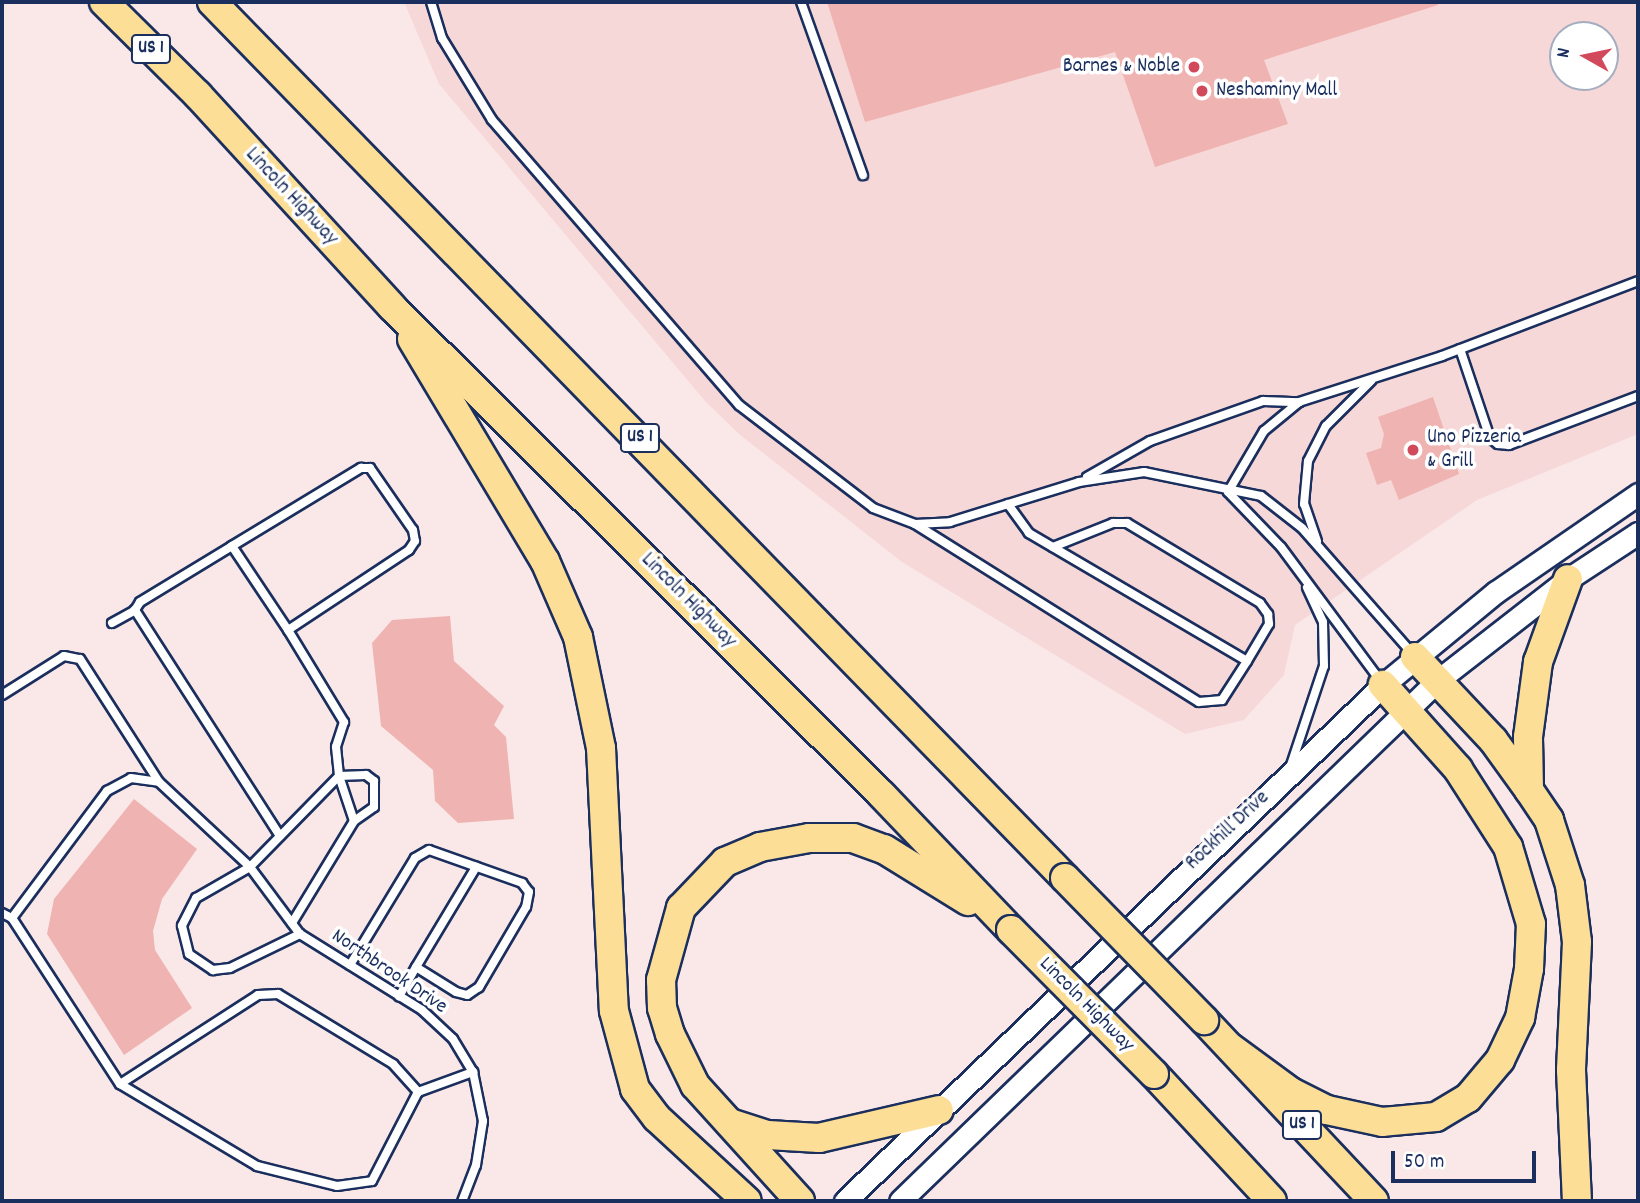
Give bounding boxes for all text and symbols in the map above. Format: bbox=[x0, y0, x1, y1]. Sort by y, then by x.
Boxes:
north arrow bbox=[1549, 21, 1619, 91]
road number: US 1 bbox=[130, 34, 172, 64]
text: N bbox=[1551, 46, 1579, 60]
place label: Barnes & Noble bbox=[1063, 54, 1180, 80]
marker: Barnes & Noble bbox=[1186, 59, 1202, 75]
place label: Neshaminy Mall bbox=[1216, 78, 1337, 104]
marker: Neshaminy Mall bbox=[1194, 83, 1210, 99]
street label: Lincoln Highway bbox=[239, 143, 343, 251]
road number: US 1 bbox=[619, 422, 661, 453]
place label: Uno Pizzeria & Grill bbox=[1427, 425, 1521, 475]
marker: Uno Pizzeria & Grill bbox=[1405, 442, 1421, 458]
street label: Lincoln Highway bbox=[635, 548, 741, 654]
street label: Rockhill Drive bbox=[1181, 786, 1275, 876]
street label: Northbrook Drive bbox=[326, 924, 452, 1020]
street label: Lincoln Highway bbox=[1033, 952, 1139, 1058]
road number: US 1 bbox=[1281, 1110, 1323, 1140]
scale bar bbox=[1395, 1136, 1540, 1180]
text: 50 m bbox=[1404, 1148, 1444, 1178]

